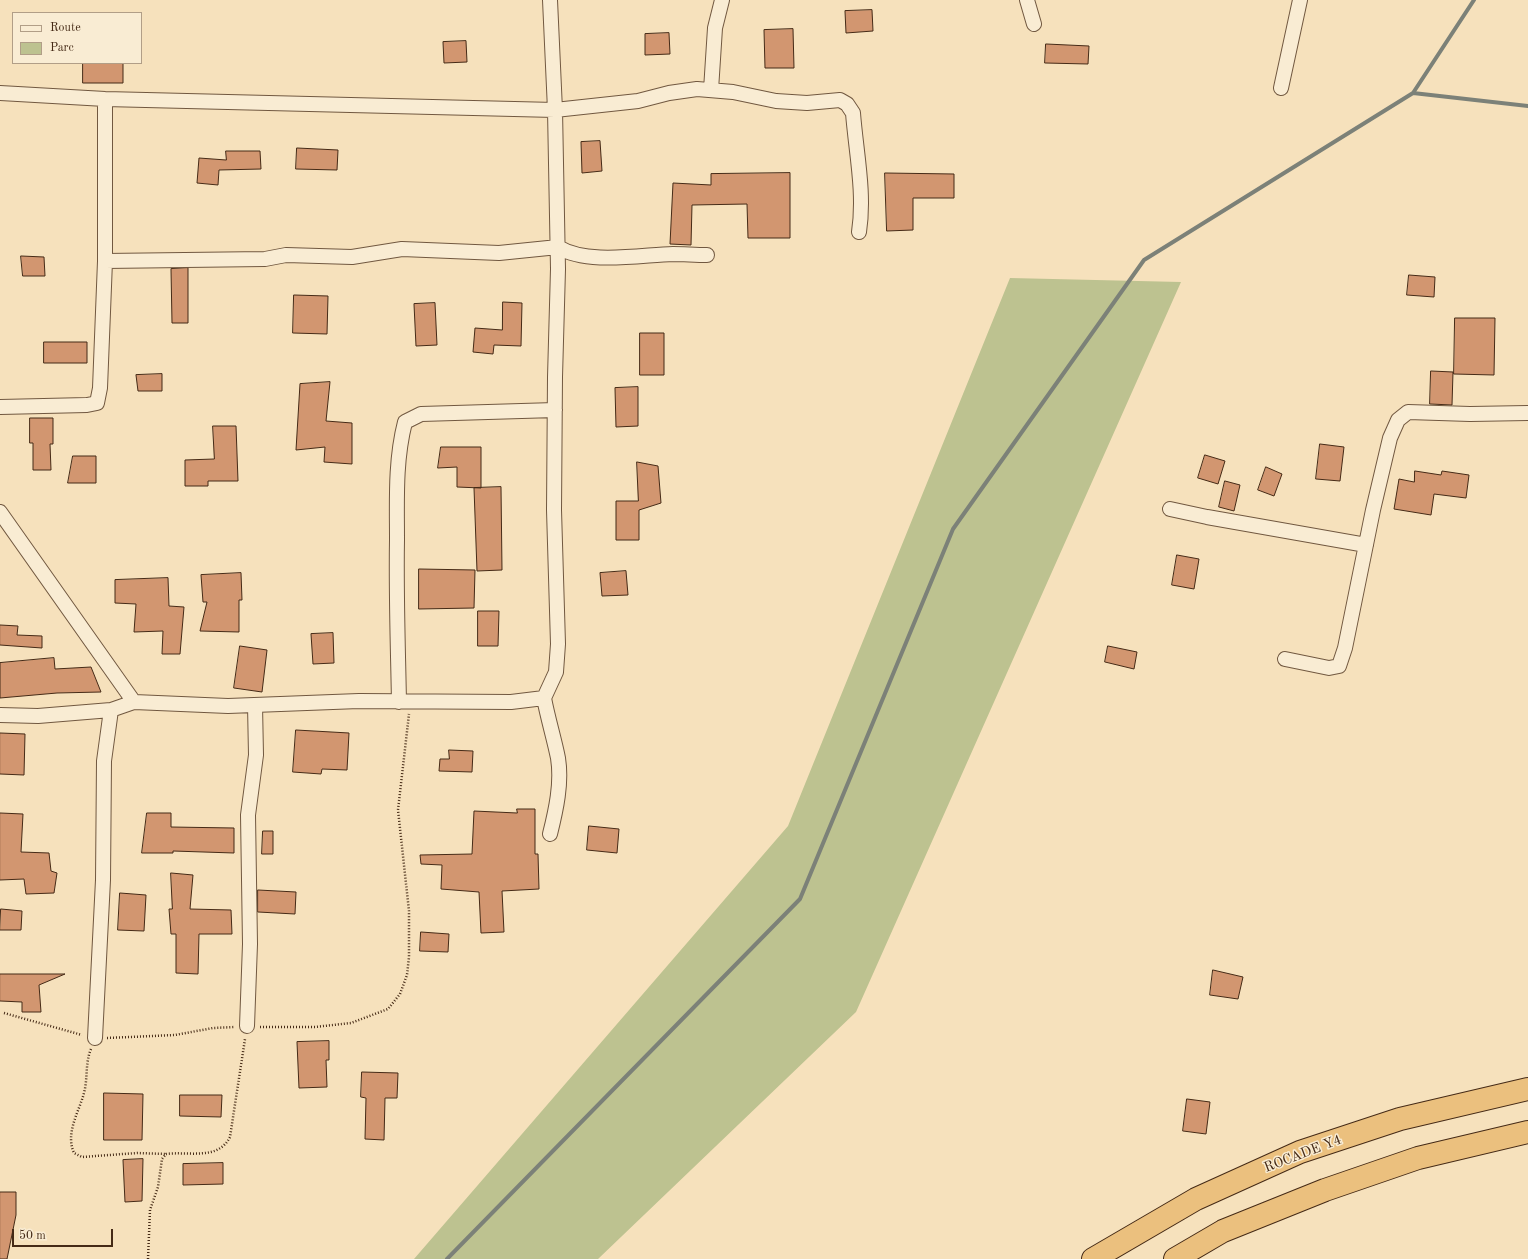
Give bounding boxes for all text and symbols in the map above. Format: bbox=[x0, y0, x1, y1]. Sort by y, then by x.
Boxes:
legend bbox=[12, 12, 142, 64]
text: Route bbox=[50, 22, 81, 34]
text: Parc bbox=[50, 42, 74, 54]
street label: ROCADE Y4 bbox=[1262, 1131, 1344, 1177]
scale bar bbox=[14, 1221, 115, 1247]
text: 50 m bbox=[19, 1230, 46, 1242]

